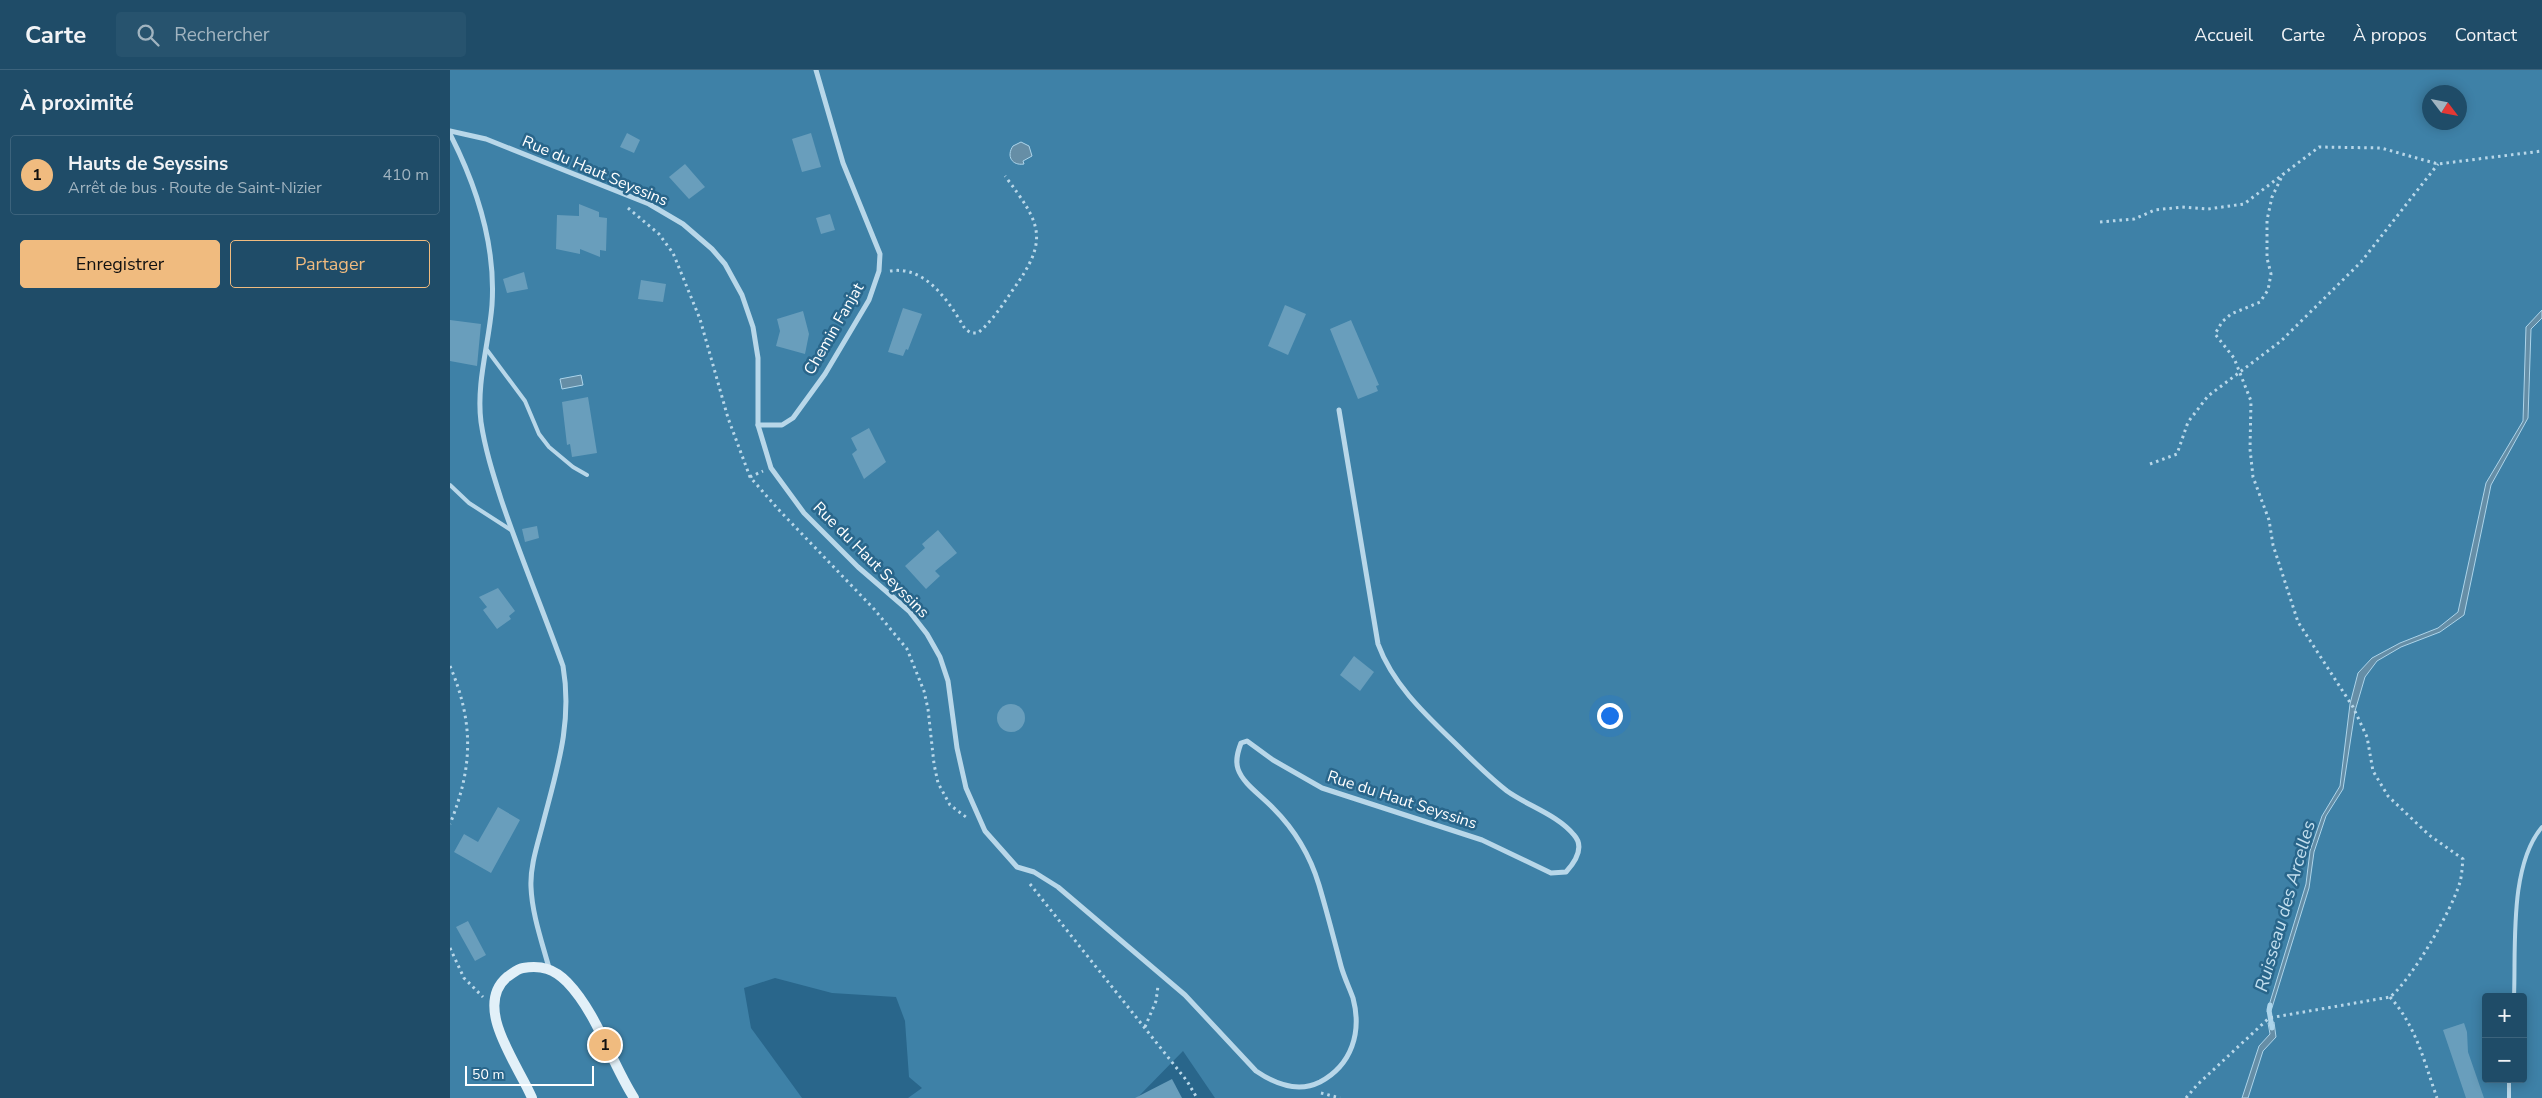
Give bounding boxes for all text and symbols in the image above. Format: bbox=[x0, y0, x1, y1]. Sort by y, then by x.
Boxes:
search box bbox=[116, 12, 466, 57]
text: Carte bbox=[25, 19, 86, 51]
icon: search bbox=[134, 21, 162, 49]
text: Rechercher bbox=[174, 22, 270, 48]
text: Accueil bbox=[2194, 23, 2253, 47]
text: Carte bbox=[2281, 23, 2325, 47]
text: À propos bbox=[2353, 23, 2427, 47]
text: Contact bbox=[2455, 23, 2517, 47]
north arrow bbox=[2422, 85, 2467, 130]
text: À proximité bbox=[20, 89, 134, 117]
street label: Rue du Haut Seyssins bbox=[519, 130, 671, 212]
text: Hauts de Seyssins bbox=[68, 151, 228, 177]
text: 1 bbox=[32, 164, 42, 186]
text: 410 m bbox=[382, 164, 429, 186]
text: Arrêt de bus · Route de Saint-Nizier bbox=[68, 177, 322, 199]
button: Enregistrer bbox=[20, 240, 220, 288]
button: Partager bbox=[230, 240, 430, 288]
street label: Chemin Fanjat bbox=[799, 279, 869, 379]
street label: Rue du Haut Seyssins bbox=[808, 497, 934, 623]
your location bbox=[1597, 703, 1623, 729]
street label: Rue du Haut Seyssins bbox=[1324, 765, 1480, 835]
water label: Ruisseau des Arcelles bbox=[2249, 818, 2321, 994]
map controls bbox=[2482, 993, 2527, 1083]
button: + bbox=[2482, 993, 2527, 1038]
pin: 1 bbox=[589, 1026, 621, 1064]
button: − bbox=[2482, 1038, 2527, 1083]
scale bar bbox=[465, 1063, 594, 1086]
text: 50 m bbox=[472, 1065, 504, 1084]

